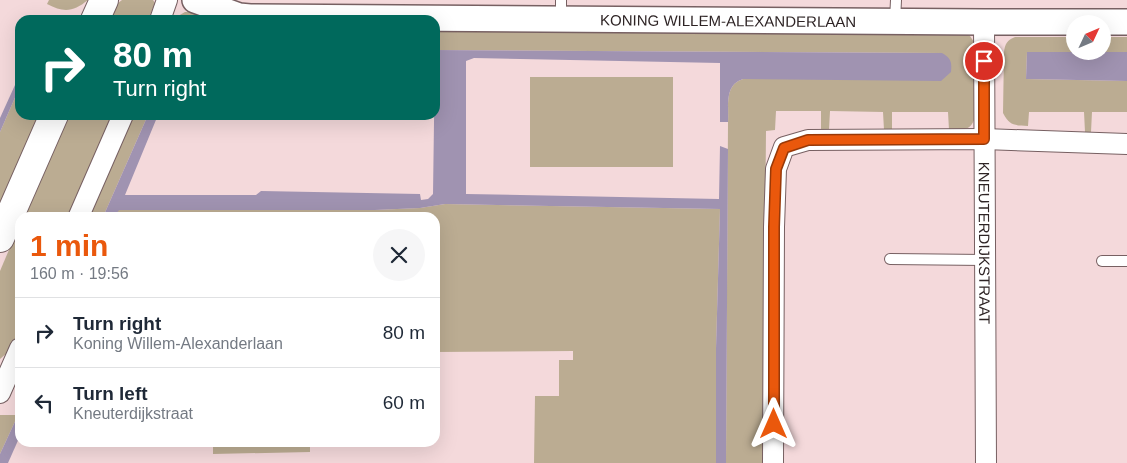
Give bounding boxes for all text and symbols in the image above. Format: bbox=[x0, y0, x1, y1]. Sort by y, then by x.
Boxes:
street label: KONING WILLEM-ALEXANDERLAAN bbox=[600, 11, 856, 30]
north arrow bbox=[1066, 15, 1111, 60]
map controls bbox=[1066, 15, 1111, 60]
icon: right bbox=[30, 35, 95, 100]
text: 80 m bbox=[113, 35, 193, 74]
pin bbox=[963, 40, 1005, 82]
icon: arrive bbox=[970, 47, 998, 75]
text: Turn right bbox=[113, 76, 206, 101]
street label: KNEUTERDIJKSTRAAT bbox=[976, 162, 994, 324]
text: 1 min bbox=[30, 229, 108, 262]
button: close bbox=[373, 229, 425, 281]
text: 160 m · 19:56 bbox=[30, 265, 129, 282]
text: Turn right bbox=[73, 313, 161, 334]
icon: right bbox=[30, 319, 58, 347]
text: 80 m bbox=[383, 322, 425, 343]
text: Koning Willem-Alexanderlaan bbox=[73, 335, 283, 352]
text: Turn left bbox=[73, 383, 148, 404]
icon: left bbox=[30, 389, 58, 417]
text: 60 m bbox=[383, 392, 425, 413]
position arrow bbox=[747, 397, 799, 449]
text: Kneuterdijkstraat bbox=[73, 405, 193, 422]

